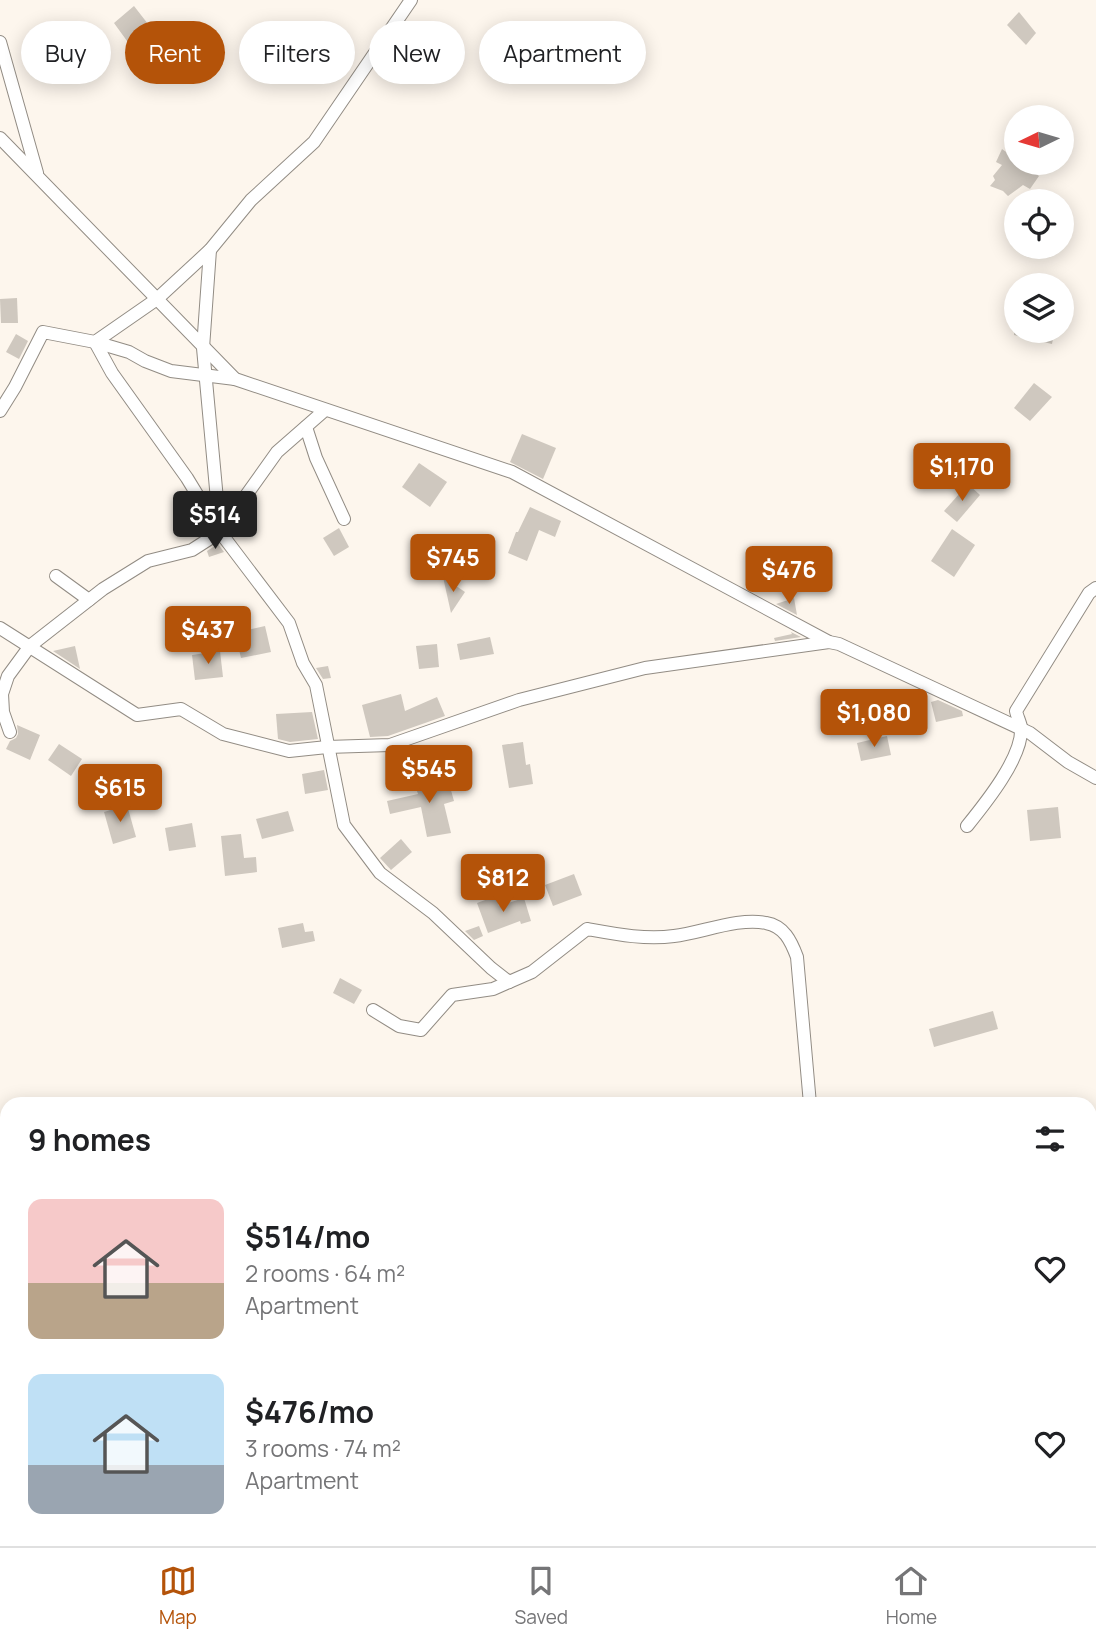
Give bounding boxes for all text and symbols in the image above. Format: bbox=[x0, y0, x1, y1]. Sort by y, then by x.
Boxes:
chip: Buy bbox=[21, 21, 111, 84]
chip: Rent bbox=[125, 21, 225, 84]
chip: Filters bbox=[239, 21, 355, 84]
chip: New bbox=[369, 21, 465, 84]
chip: Apartment bbox=[479, 21, 646, 84]
north arrow bbox=[1004, 105, 1074, 175]
map controls bbox=[1004, 105, 1074, 343]
button: locate bbox=[1004, 189, 1074, 259]
button: layers bbox=[1004, 273, 1074, 343]
pin: $1,170 bbox=[905, 444, 1019, 503]
text: $1,170 bbox=[929, 450, 995, 482]
pin: $514 bbox=[174, 491, 256, 551]
text: $514 bbox=[189, 498, 241, 530]
pin: $745 bbox=[412, 534, 494, 594]
text: $745 bbox=[426, 541, 480, 573]
pin: $476 bbox=[748, 546, 830, 606]
text: $476 bbox=[761, 553, 817, 585]
pin: $437 bbox=[167, 606, 249, 666]
text: $437 bbox=[181, 613, 235, 645]
pin: $1,080 bbox=[817, 690, 931, 749]
text: $1,080 bbox=[837, 696, 911, 728]
pin: $545 bbox=[388, 746, 470, 805]
text: $545 bbox=[401, 752, 457, 784]
pin: $615 bbox=[79, 764, 161, 824]
text: $615 bbox=[94, 771, 146, 803]
pin: $812 bbox=[462, 855, 544, 914]
text: $812 bbox=[477, 861, 529, 893]
text: 9 homes bbox=[28, 1119, 151, 1160]
icon: filters bbox=[1031, 1120, 1069, 1158]
text: $514/mo bbox=[245, 1216, 370, 1257]
icon: home bbox=[84, 1227, 168, 1311]
icon: heart bbox=[1031, 1250, 1069, 1288]
text: 2 rooms · 64 m² bbox=[245, 1257, 405, 1289]
text: Apartment bbox=[245, 1289, 359, 1321]
text: $476/mo bbox=[245, 1391, 374, 1432]
icon: home bbox=[84, 1402, 168, 1486]
icon: heart bbox=[1031, 1425, 1069, 1463]
text: 3 rooms · 74 m² bbox=[245, 1432, 401, 1464]
text: Apartment bbox=[245, 1464, 359, 1496]
tab: Map bbox=[159, 1562, 197, 1630]
tab: Saved bbox=[515, 1562, 568, 1630]
tab: Home bbox=[886, 1562, 937, 1630]

